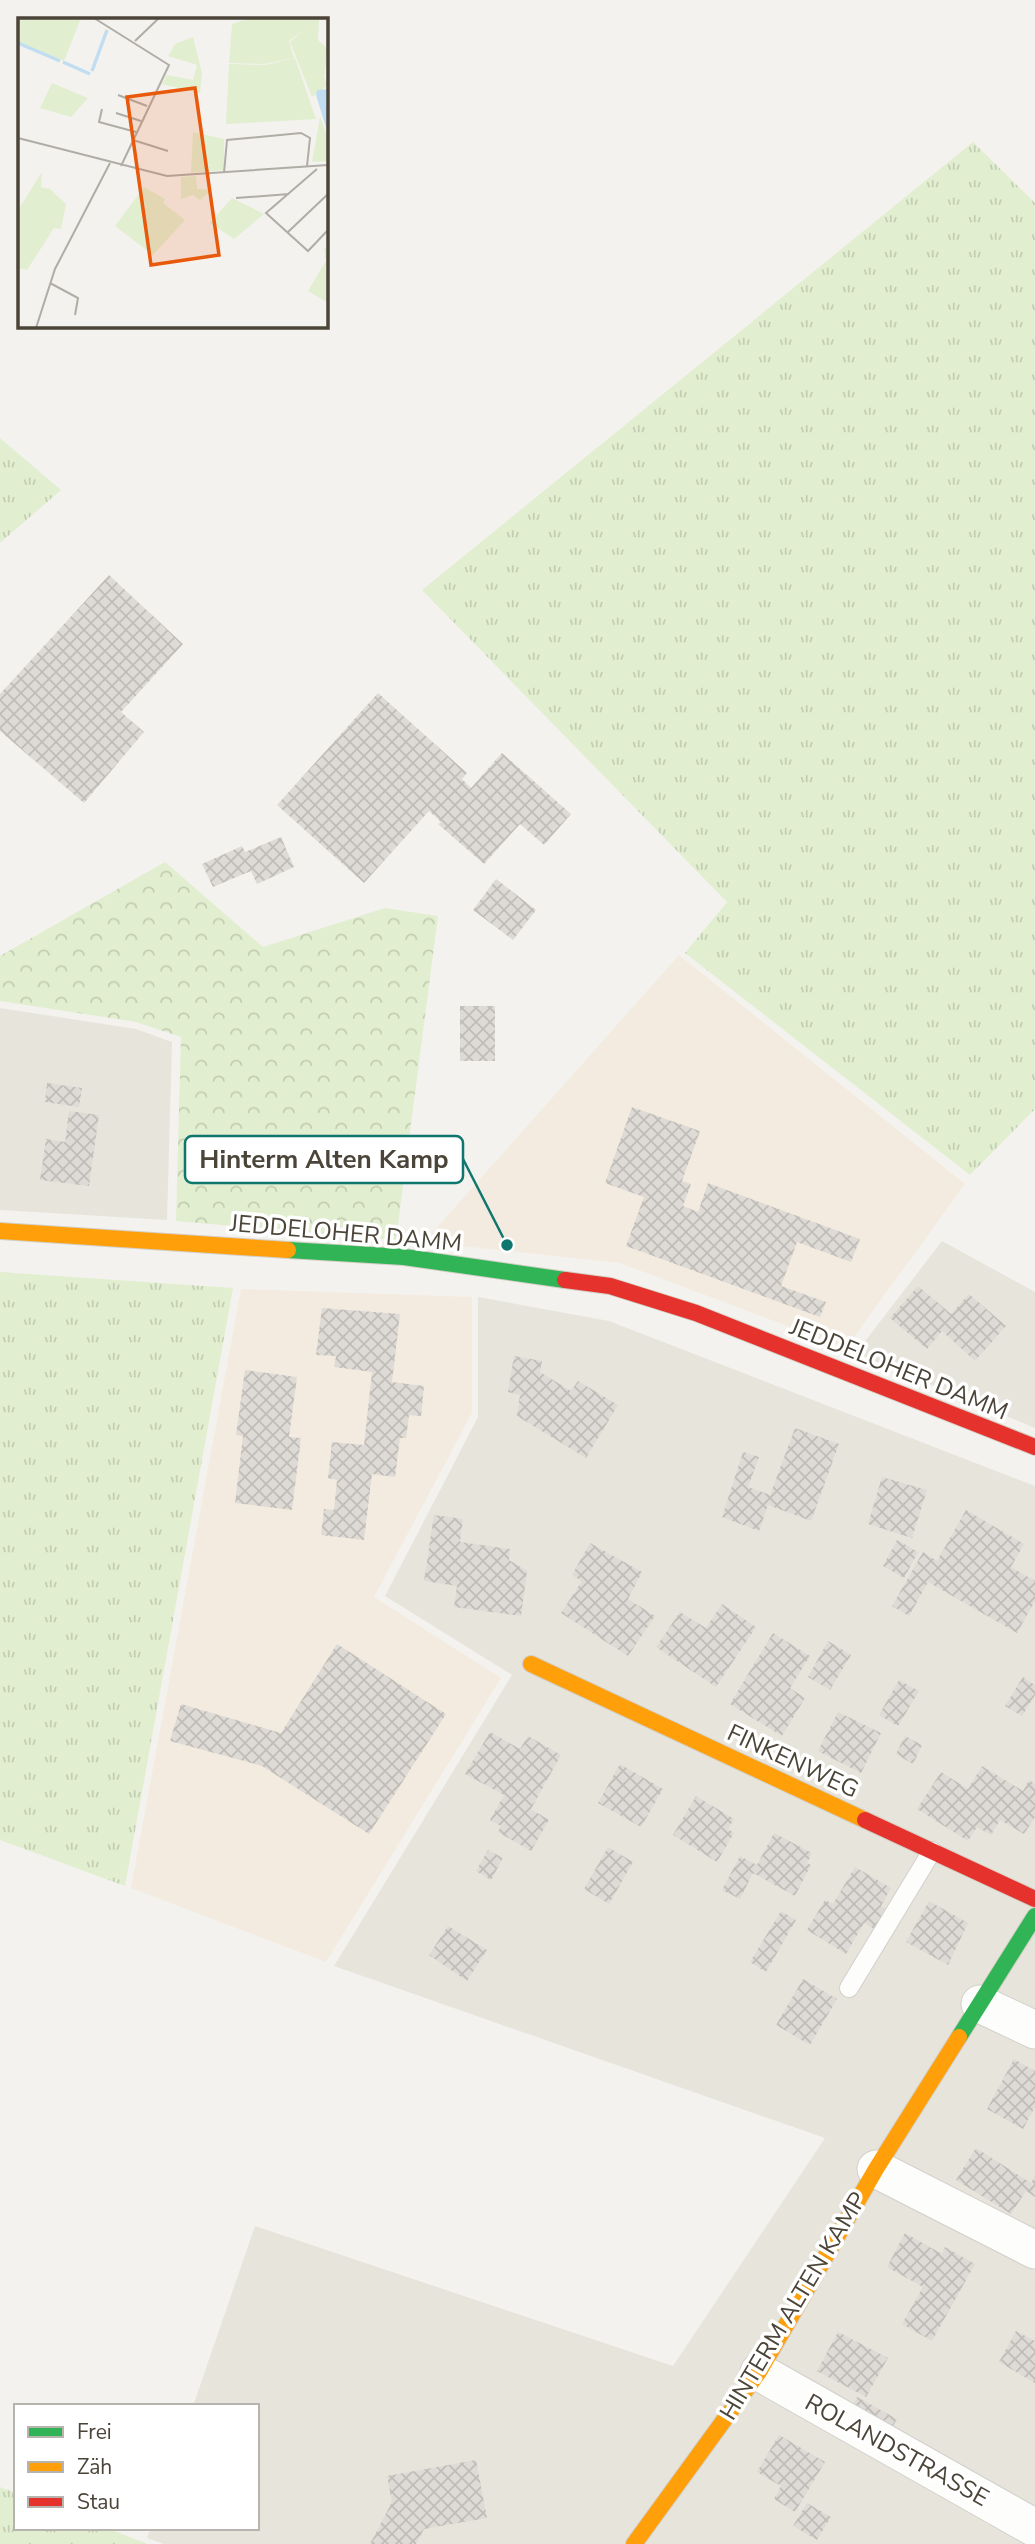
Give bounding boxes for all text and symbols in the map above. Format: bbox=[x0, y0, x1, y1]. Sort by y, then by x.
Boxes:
inset map bbox=[18, 18, 327, 327]
callout: Hinterm Alten Kamp bbox=[185, 1136, 463, 1183]
text: Hinterm Alten Kamp bbox=[199, 1142, 449, 1177]
street label: JEDDELOHER DAMM bbox=[228, 1207, 463, 1259]
street label: JEDDELOHER DAMM bbox=[784, 1310, 1013, 1427]
street label: FINKENWEG bbox=[722, 1717, 864, 1805]
street label: HINTERM ALTEN KAMP bbox=[712, 2186, 874, 2426]
street label: ROLANDSTRASSE bbox=[799, 2386, 995, 2514]
legend bbox=[14, 2404, 259, 2530]
text: Frei bbox=[77, 2418, 112, 2446]
text: Zäh bbox=[77, 2453, 112, 2481]
text: Stau bbox=[77, 2488, 120, 2516]

